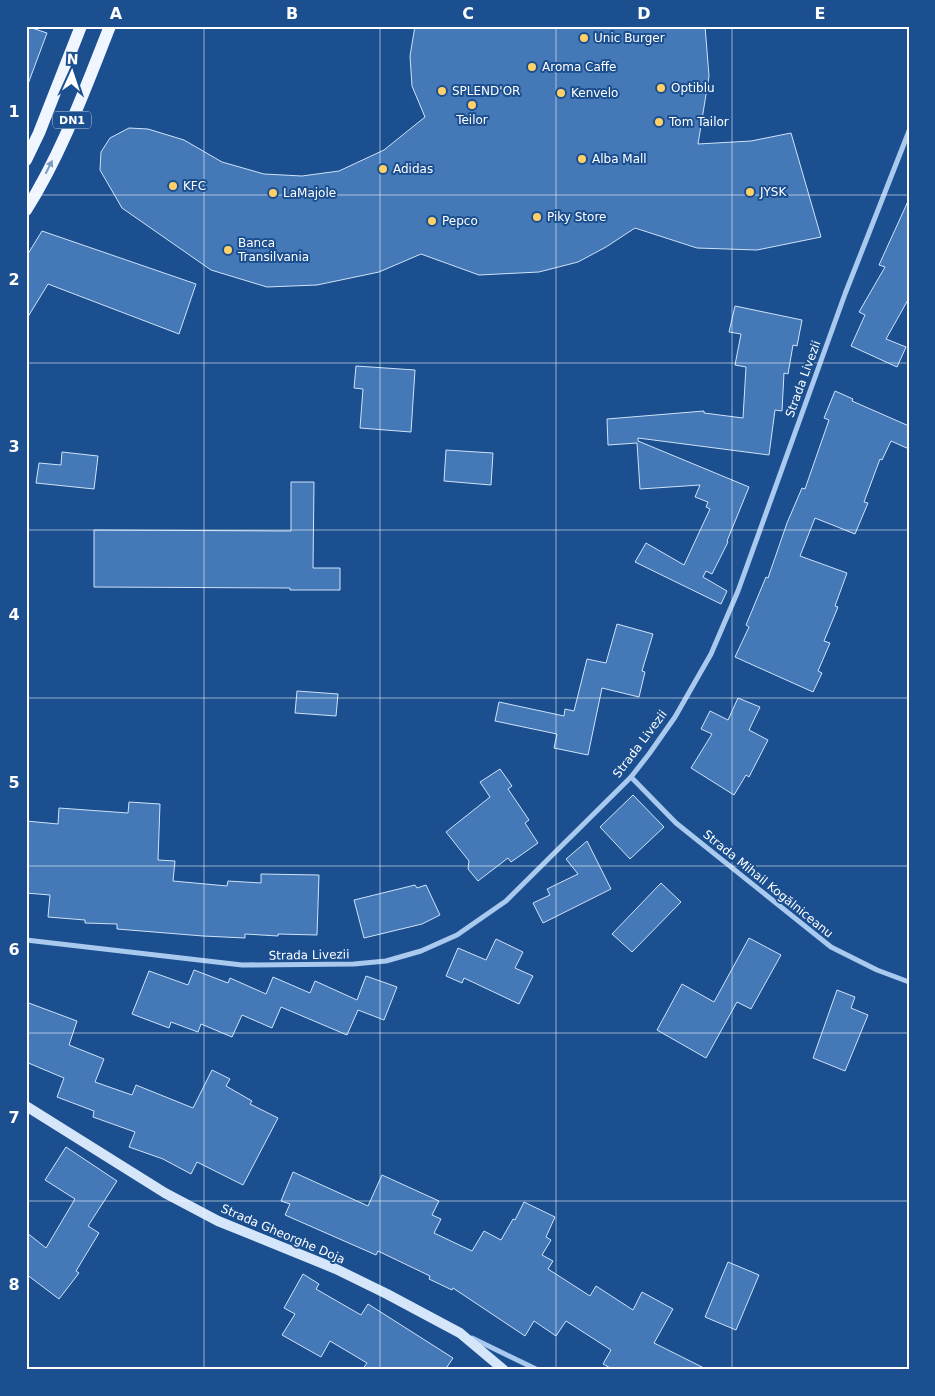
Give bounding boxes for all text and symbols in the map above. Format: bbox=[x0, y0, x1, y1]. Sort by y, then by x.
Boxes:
text: A bbox=[110, 4, 123, 23]
text: B bbox=[286, 4, 298, 23]
text: C bbox=[462, 4, 474, 23]
text: D bbox=[637, 4, 651, 23]
text: E bbox=[815, 4, 825, 23]
place label: Unic Burger bbox=[594, 31, 665, 45]
marker: Unic Burger bbox=[578, 32, 590, 44]
north arrow bbox=[48, 48, 98, 98]
text: N bbox=[66, 51, 79, 67]
place label: Aroma Caffe bbox=[542, 60, 616, 74]
marker: Aroma Caffe bbox=[526, 61, 538, 73]
place label: Optiblu bbox=[671, 81, 715, 95]
marker: Optiblu bbox=[655, 82, 667, 94]
place label: SPLEND'OR bbox=[452, 84, 520, 98]
marker: SPLEND'OR bbox=[436, 85, 448, 97]
place label: Kenvelo bbox=[571, 86, 618, 100]
marker: Kenvelo bbox=[555, 87, 567, 99]
marker: Teilor bbox=[466, 99, 478, 111]
text: 1 bbox=[8, 102, 20, 121]
road number: DN1 bbox=[53, 112, 91, 128]
place label: Teilor bbox=[455, 113, 488, 127]
place label: Tom Tailor bbox=[668, 115, 729, 129]
marker: Tom Tailor bbox=[653, 116, 665, 128]
place label: Alba Mall bbox=[592, 152, 647, 166]
marker: Alba Mall bbox=[576, 153, 588, 165]
one-way arrow bbox=[45, 160, 53, 175]
place label: Adidas bbox=[393, 162, 433, 176]
marker: Adidas bbox=[377, 163, 389, 175]
place label: KFC bbox=[183, 179, 206, 193]
marker: KFC bbox=[167, 180, 179, 192]
place label: JYSK bbox=[759, 185, 787, 199]
place label: LaMajole bbox=[283, 186, 336, 200]
marker: JYSK bbox=[744, 186, 756, 198]
marker: LaMajole bbox=[267, 187, 279, 199]
place label: Piky Store bbox=[547, 210, 606, 224]
marker: Piky Store bbox=[531, 211, 543, 223]
place label: Pepco bbox=[442, 214, 478, 228]
marker: Pepco bbox=[426, 215, 438, 227]
place label: Banca Transilvania bbox=[237, 236, 309, 264]
marker: Banca Transilvania bbox=[222, 244, 234, 256]
text: 2 bbox=[8, 270, 20, 289]
street label: Strada Livezii bbox=[783, 339, 823, 419]
text: 3 bbox=[8, 437, 20, 456]
text: 4 bbox=[8, 605, 20, 624]
street label: Strada Livezii bbox=[610, 707, 670, 781]
text: 5 bbox=[8, 773, 20, 792]
street label: Strada Mihail Kogălniceanu bbox=[700, 827, 836, 941]
text: 6 bbox=[8, 940, 20, 959]
street label: Strada Livezii bbox=[268, 947, 350, 963]
text: 7 bbox=[8, 1108, 20, 1127]
street label: Strada Gheorghe Doja bbox=[219, 1201, 347, 1267]
text: 8 bbox=[8, 1275, 20, 1294]

